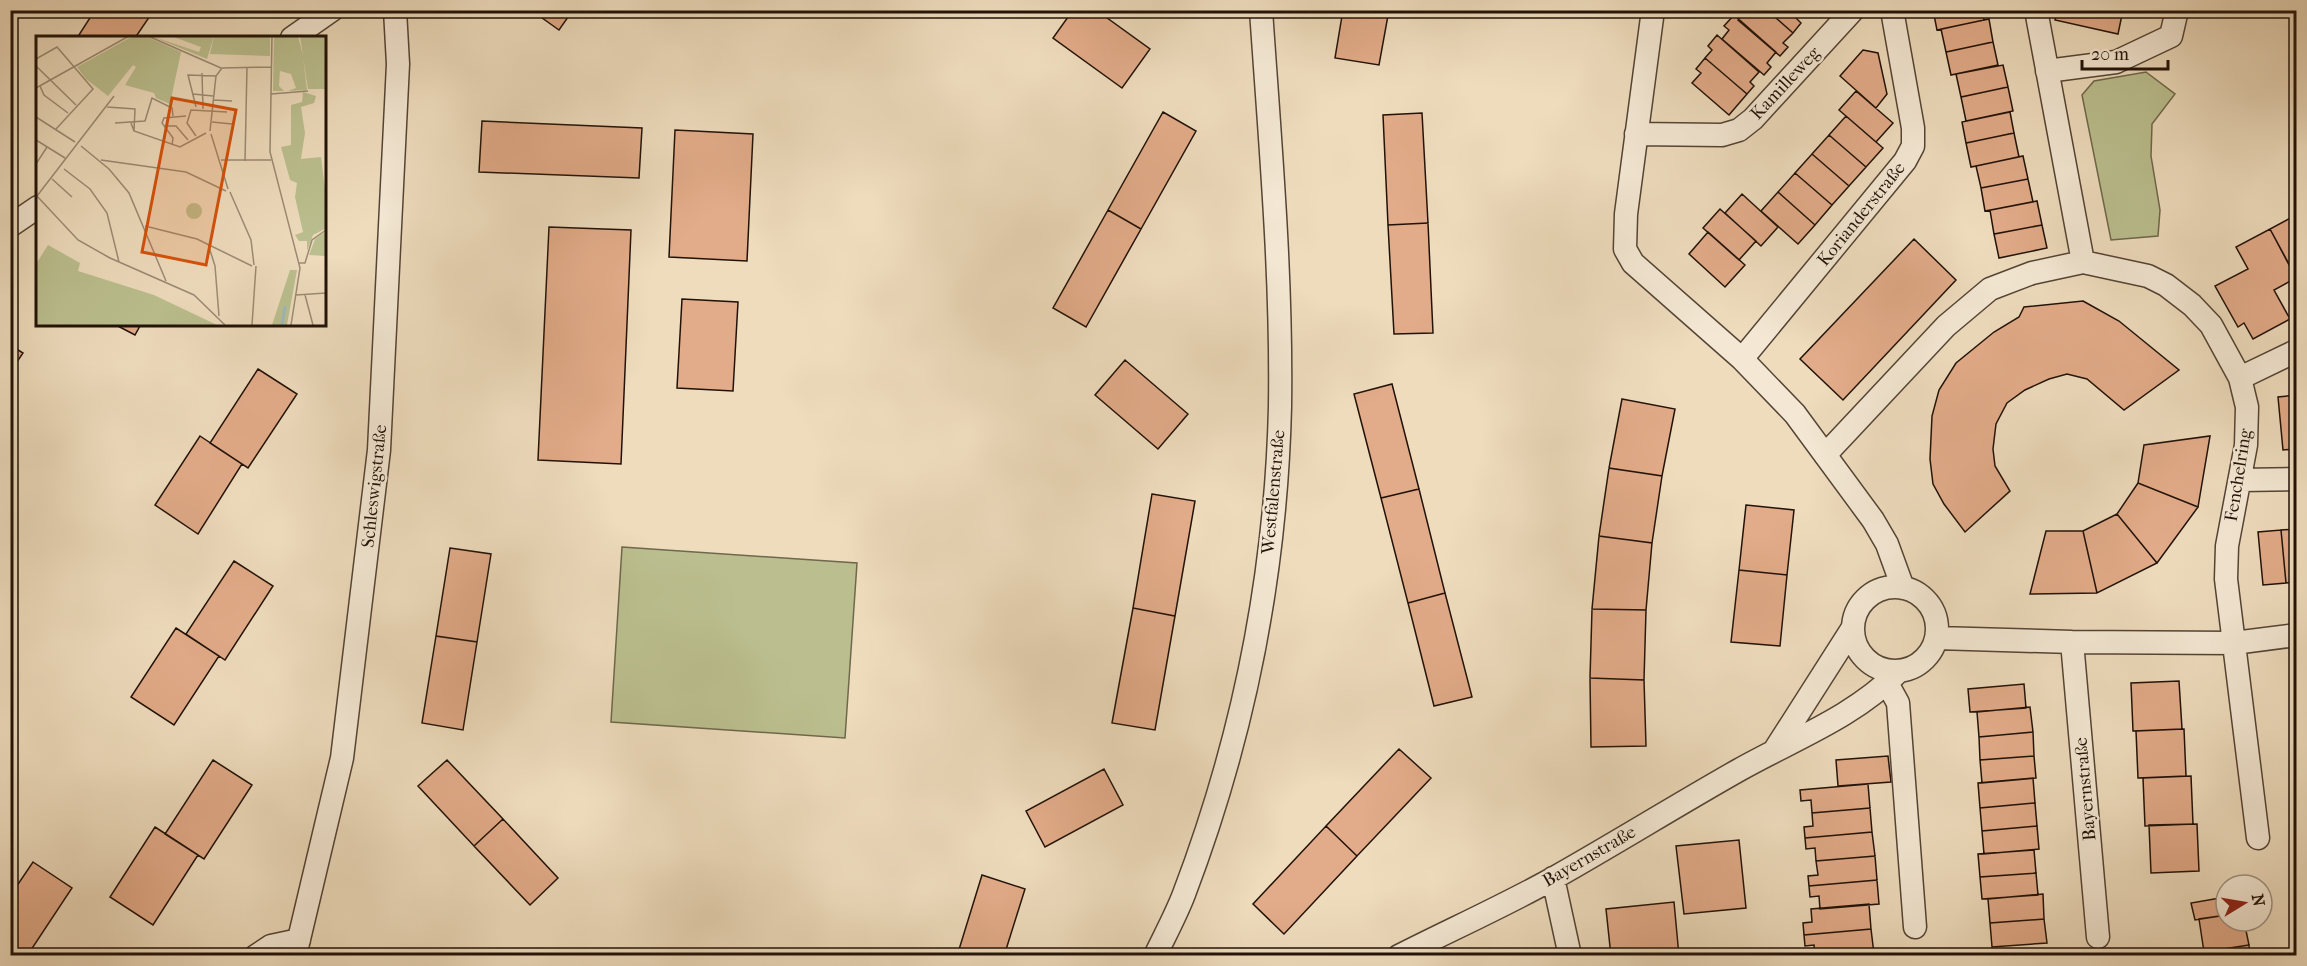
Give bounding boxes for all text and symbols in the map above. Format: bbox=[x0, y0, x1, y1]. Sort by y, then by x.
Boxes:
scale bar bbox=[2082, 33, 2168, 71]
inset map bbox=[36, 36, 326, 326]
street label: Kamilleweg bbox=[1746, 42, 1825, 124]
text: 20 m bbox=[2091, 44, 2129, 65]
street label: Korianderstraße bbox=[1813, 158, 1910, 271]
street label: Schleswigstraße bbox=[358, 423, 391, 549]
street label: Fenchelring bbox=[2221, 427, 2256, 523]
street label: Westfalenstraße bbox=[1258, 429, 1289, 556]
street label: Bayernstraße bbox=[2071, 736, 2100, 842]
street label: Bayernstraße bbox=[1539, 821, 1640, 891]
north arrow bbox=[2214, 873, 2274, 933]
text: N bbox=[2248, 892, 2269, 909]

